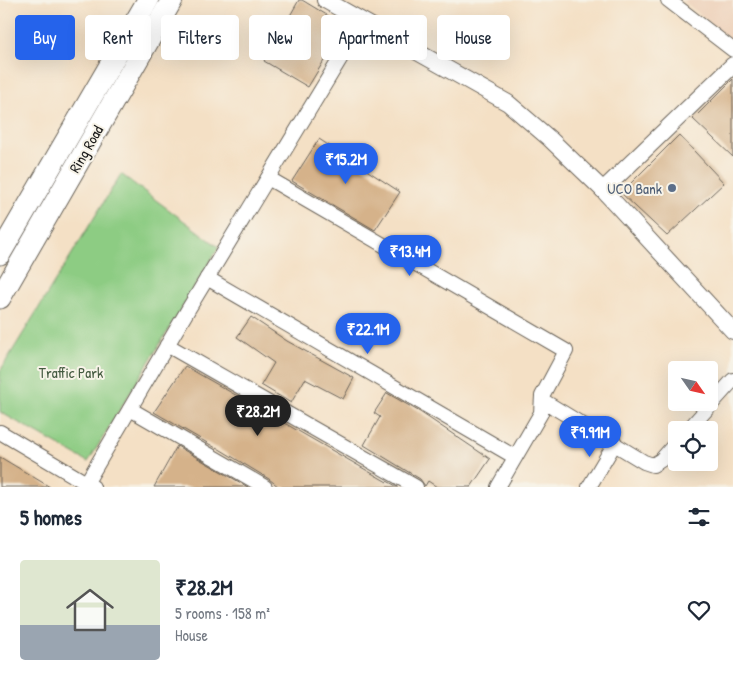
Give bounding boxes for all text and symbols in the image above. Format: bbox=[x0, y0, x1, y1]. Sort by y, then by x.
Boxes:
chip: Buy bbox=[15, 15, 75, 60]
chip: Rent bbox=[85, 15, 151, 60]
chip: Filters bbox=[161, 15, 239, 60]
chip: New bbox=[249, 15, 311, 60]
chip: Apartment bbox=[321, 15, 427, 60]
chip: House bbox=[437, 15, 510, 60]
street label: Ring Road bbox=[64, 121, 108, 177]
pin: ₹15.2M bbox=[305, 142, 387, 185]
text: ₹15.2M bbox=[325, 148, 367, 170]
place label: UCO Bank bbox=[607, 178, 662, 199]
marker: UCO Bank bbox=[666, 182, 678, 194]
pin: ₹13.4M bbox=[369, 234, 451, 277]
text: ₹13.4M bbox=[389, 240, 431, 262]
pin: ₹22.1M bbox=[327, 312, 409, 355]
text: ₹22.1M bbox=[347, 318, 389, 340]
north arrow bbox=[668, 361, 718, 411]
map controls bbox=[668, 361, 718, 471]
park label: Traffic Park bbox=[39, 362, 103, 383]
pin: ₹28.2M bbox=[217, 394, 299, 437]
text: ₹28.2M bbox=[236, 400, 280, 422]
pin: ₹9.91M bbox=[549, 416, 631, 458]
text: ₹9.91M bbox=[570, 421, 610, 443]
button: locate bbox=[668, 421, 718, 471]
text: 5 homes bbox=[20, 503, 82, 532]
icon: filters bbox=[685, 503, 713, 531]
text: ₹28.2M bbox=[175, 573, 233, 602]
icon: home bbox=[60, 580, 120, 640]
icon: heart bbox=[685, 596, 713, 624]
text: 5 rooms · 158 m² bbox=[175, 602, 270, 624]
text: House bbox=[175, 624, 208, 646]

